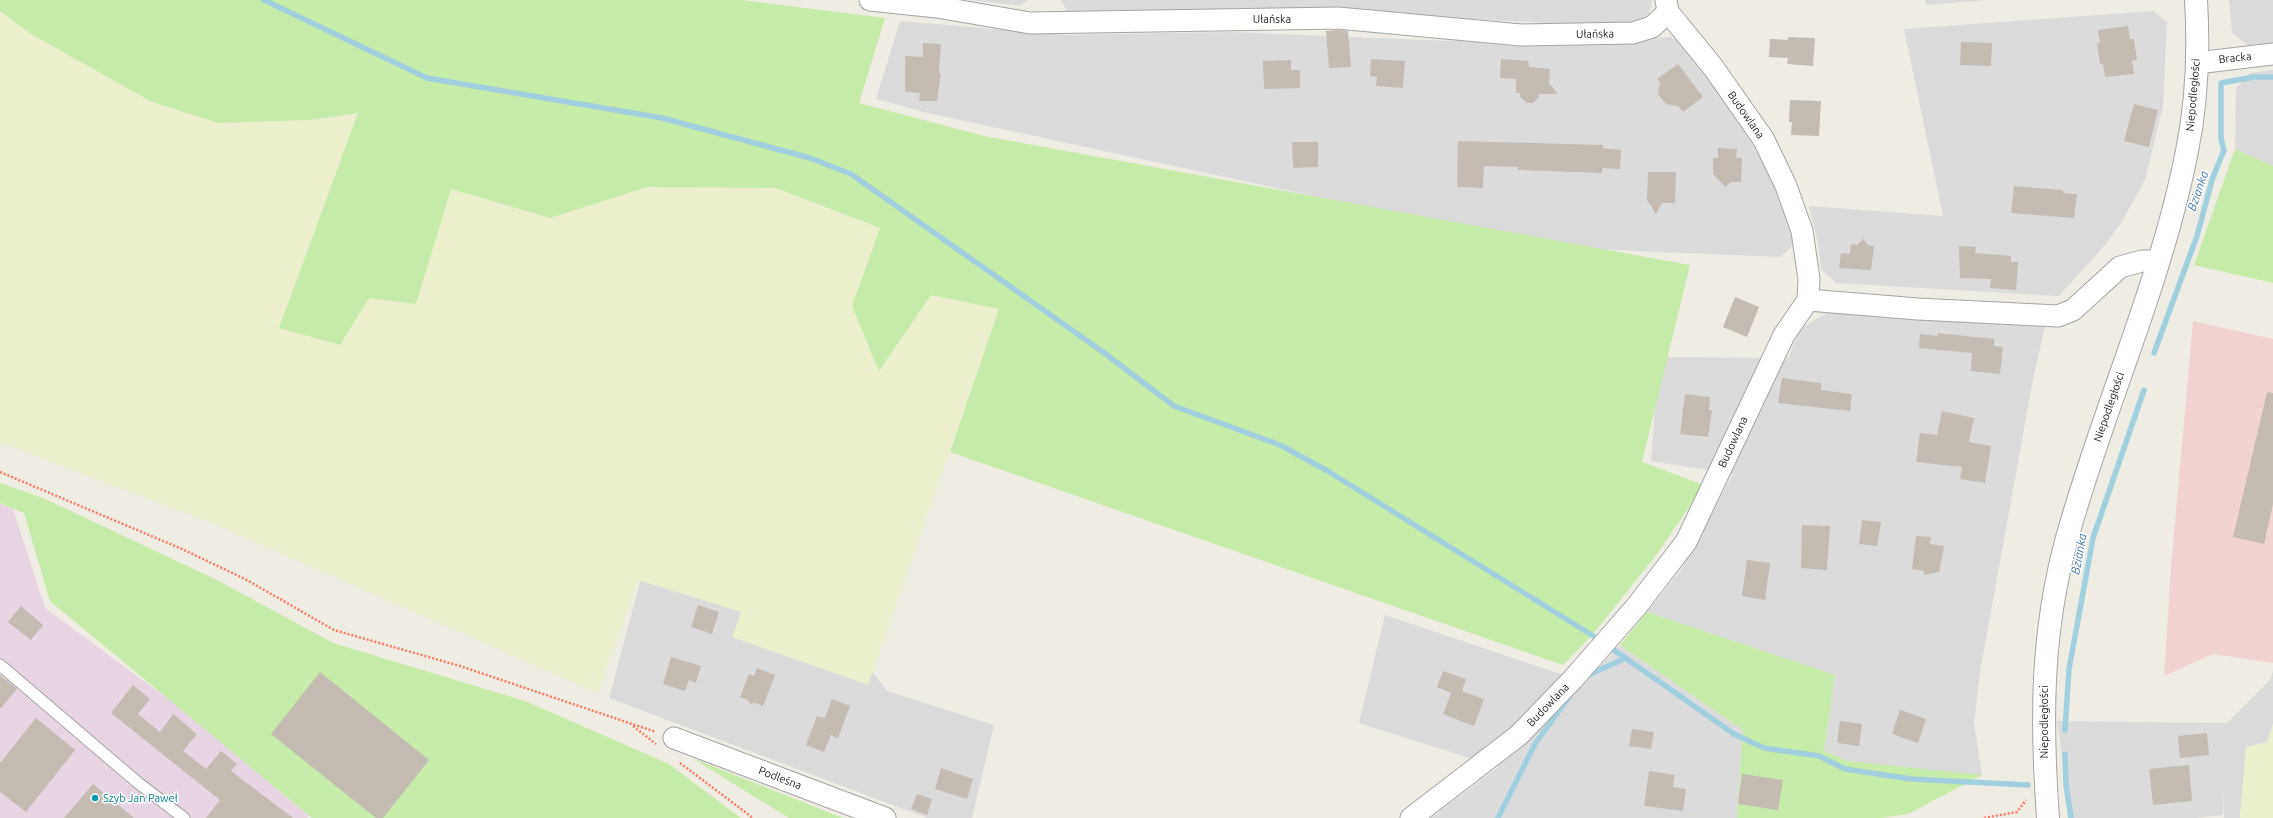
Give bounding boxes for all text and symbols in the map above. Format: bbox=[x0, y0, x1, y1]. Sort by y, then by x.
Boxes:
street label: Ułańska bbox=[1253, 12, 1291, 26]
street label: Ułańska bbox=[1576, 27, 1614, 41]
street label: Bracka bbox=[2218, 50, 2252, 66]
street label: Niepodległości bbox=[2183, 58, 2203, 132]
street label: Budowlana bbox=[1725, 89, 1767, 141]
water label: Bzianka bbox=[2184, 169, 2212, 213]
street label: Niepodległości bbox=[2091, 370, 2127, 444]
street label: Budowlana bbox=[1715, 414, 1751, 470]
water label: Bzianka bbox=[2068, 532, 2090, 576]
street label: Budowlana bbox=[1524, 681, 1572, 729]
street label: Niepodległości bbox=[2037, 685, 2051, 759]
street label: Podleśna bbox=[757, 764, 803, 792]
place label: Szyb Jan Paweł bbox=[103, 791, 178, 805]
marker: Szyb Jan Paweł bbox=[90, 793, 100, 803]

